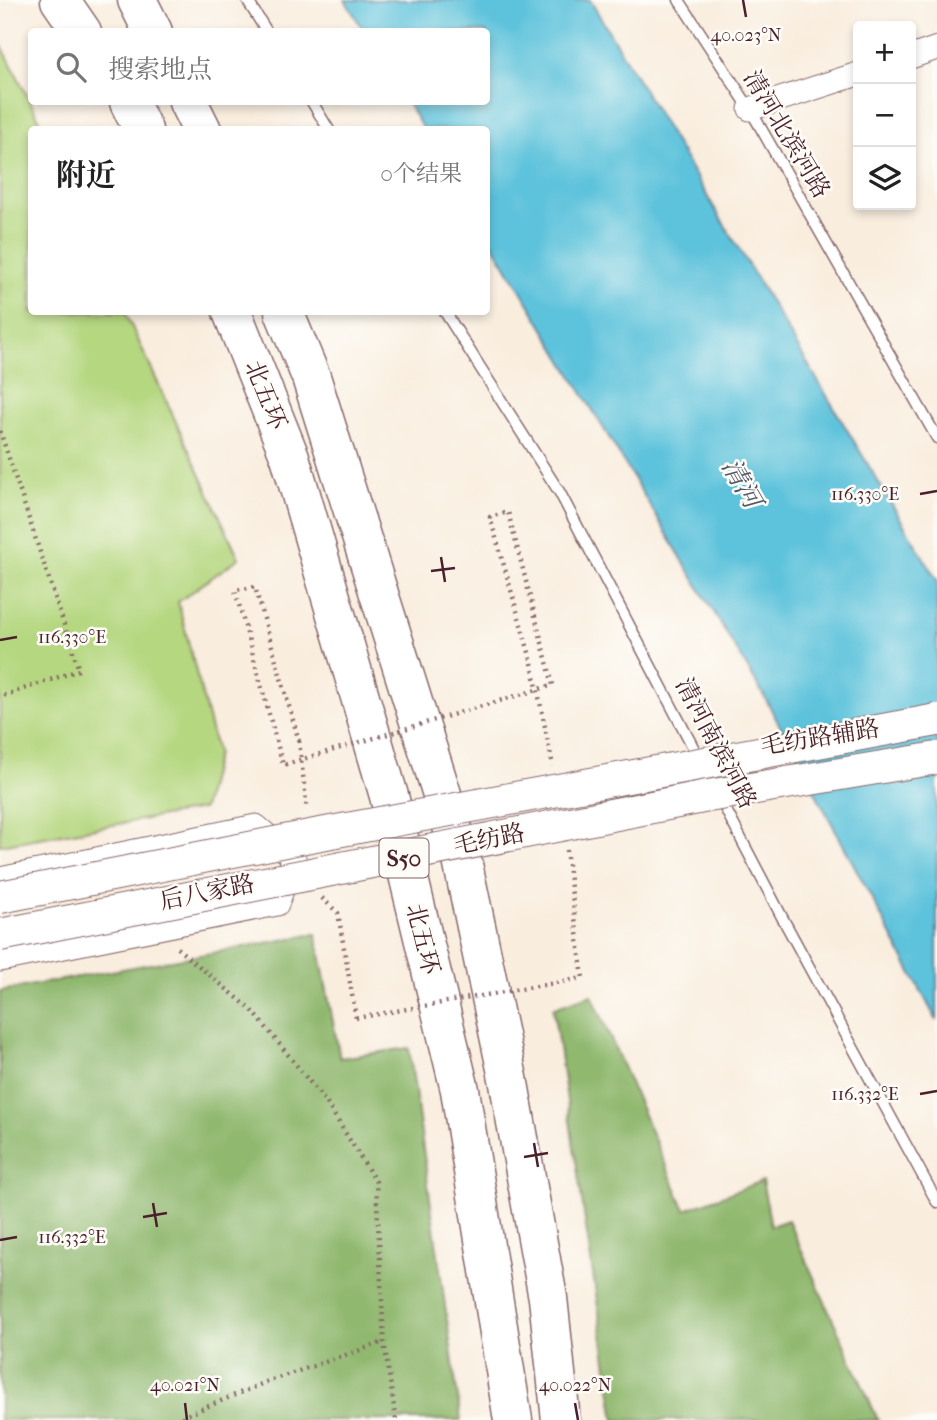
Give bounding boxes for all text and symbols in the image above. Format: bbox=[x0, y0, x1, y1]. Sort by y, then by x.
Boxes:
map controls bbox=[853, 21, 916, 210]
button: + bbox=[853, 21, 916, 84]
text: 40.023°N bbox=[711, 25, 782, 46]
search box bbox=[28, 28, 490, 105]
icon: search bbox=[52, 48, 90, 86]
text: 搜索地点 bbox=[108, 54, 212, 85]
street label: 清河北滨河路 bbox=[738, 65, 836, 203]
button: − bbox=[853, 84, 916, 147]
button: layers bbox=[853, 147, 916, 210]
text: 附近 bbox=[56, 158, 116, 193]
text: 0个结果 bbox=[380, 160, 462, 187]
street label: 北五环 bbox=[240, 356, 292, 434]
water label: 清河 bbox=[715, 453, 770, 517]
text: 116.330°E bbox=[831, 484, 899, 505]
text: 116.330°E bbox=[38, 627, 106, 648]
street label: 清河南滨河路 bbox=[670, 673, 762, 813]
street label: 毛纺路辅路 bbox=[759, 714, 881, 760]
street label: 毛纺路 bbox=[451, 818, 527, 860]
road number: S50 bbox=[380, 838, 428, 878]
street label: 后八家路 bbox=[157, 869, 257, 915]
street label: 北五环 bbox=[401, 901, 445, 977]
text: 116.332°E bbox=[831, 1084, 899, 1105]
text: 116.332°E bbox=[38, 1227, 106, 1248]
text: 40.021°N bbox=[150, 1375, 220, 1396]
text: 40.022°N bbox=[539, 1375, 612, 1396]

